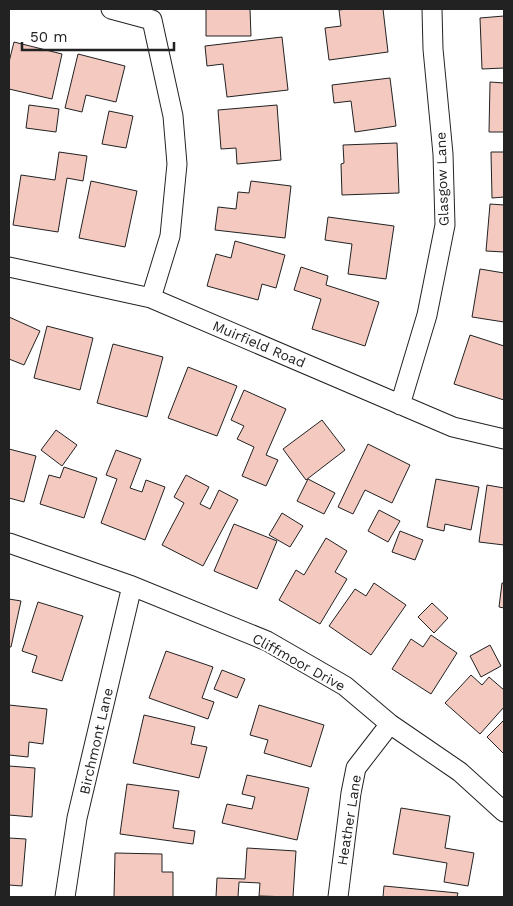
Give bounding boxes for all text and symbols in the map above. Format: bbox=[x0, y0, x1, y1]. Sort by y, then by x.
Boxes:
scale bar bbox=[22, 20, 175, 52]
text: 50 m bbox=[30, 28, 67, 46]
street label: Glasgow Lane bbox=[432, 131, 452, 227]
street label: Muirfield Road bbox=[210, 317, 308, 371]
street label: Cliffmoor Drive bbox=[250, 630, 348, 694]
street label: Birchmont Lane bbox=[76, 686, 116, 796]
street label: Heather Lane bbox=[334, 773, 364, 867]

